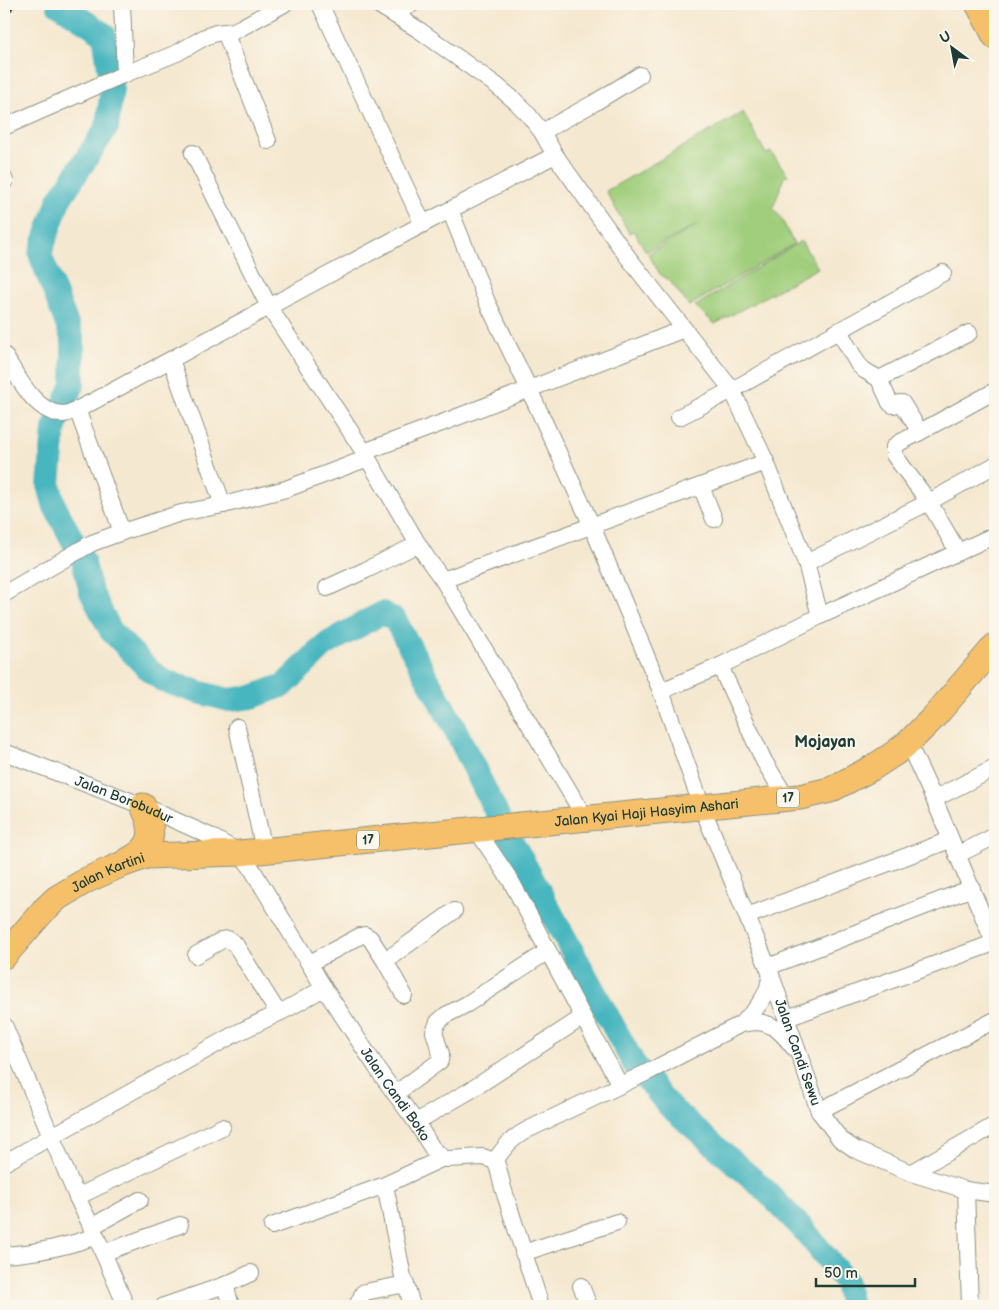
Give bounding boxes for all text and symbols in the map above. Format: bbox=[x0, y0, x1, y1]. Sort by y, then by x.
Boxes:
north arrow bbox=[926, 22, 976, 72]
text: U bbox=[937, 28, 954, 47]
district label: Mojayan bbox=[794, 733, 856, 752]
street label: Jalan Borobudur bbox=[73, 772, 177, 827]
road number: 17 bbox=[777, 788, 799, 808]
street label: Jalan Kyai Haji Hasyim Ashari bbox=[554, 795, 739, 830]
road number: 17 bbox=[357, 830, 379, 850]
street label: Jalan Kartini bbox=[68, 849, 147, 896]
street label: Jalan Candi Sewu bbox=[771, 996, 825, 1108]
street label: Jalan Candi Boko bbox=[357, 1044, 434, 1144]
scale bar bbox=[816, 1255, 915, 1287]
text: 50 m bbox=[824, 1264, 858, 1283]

